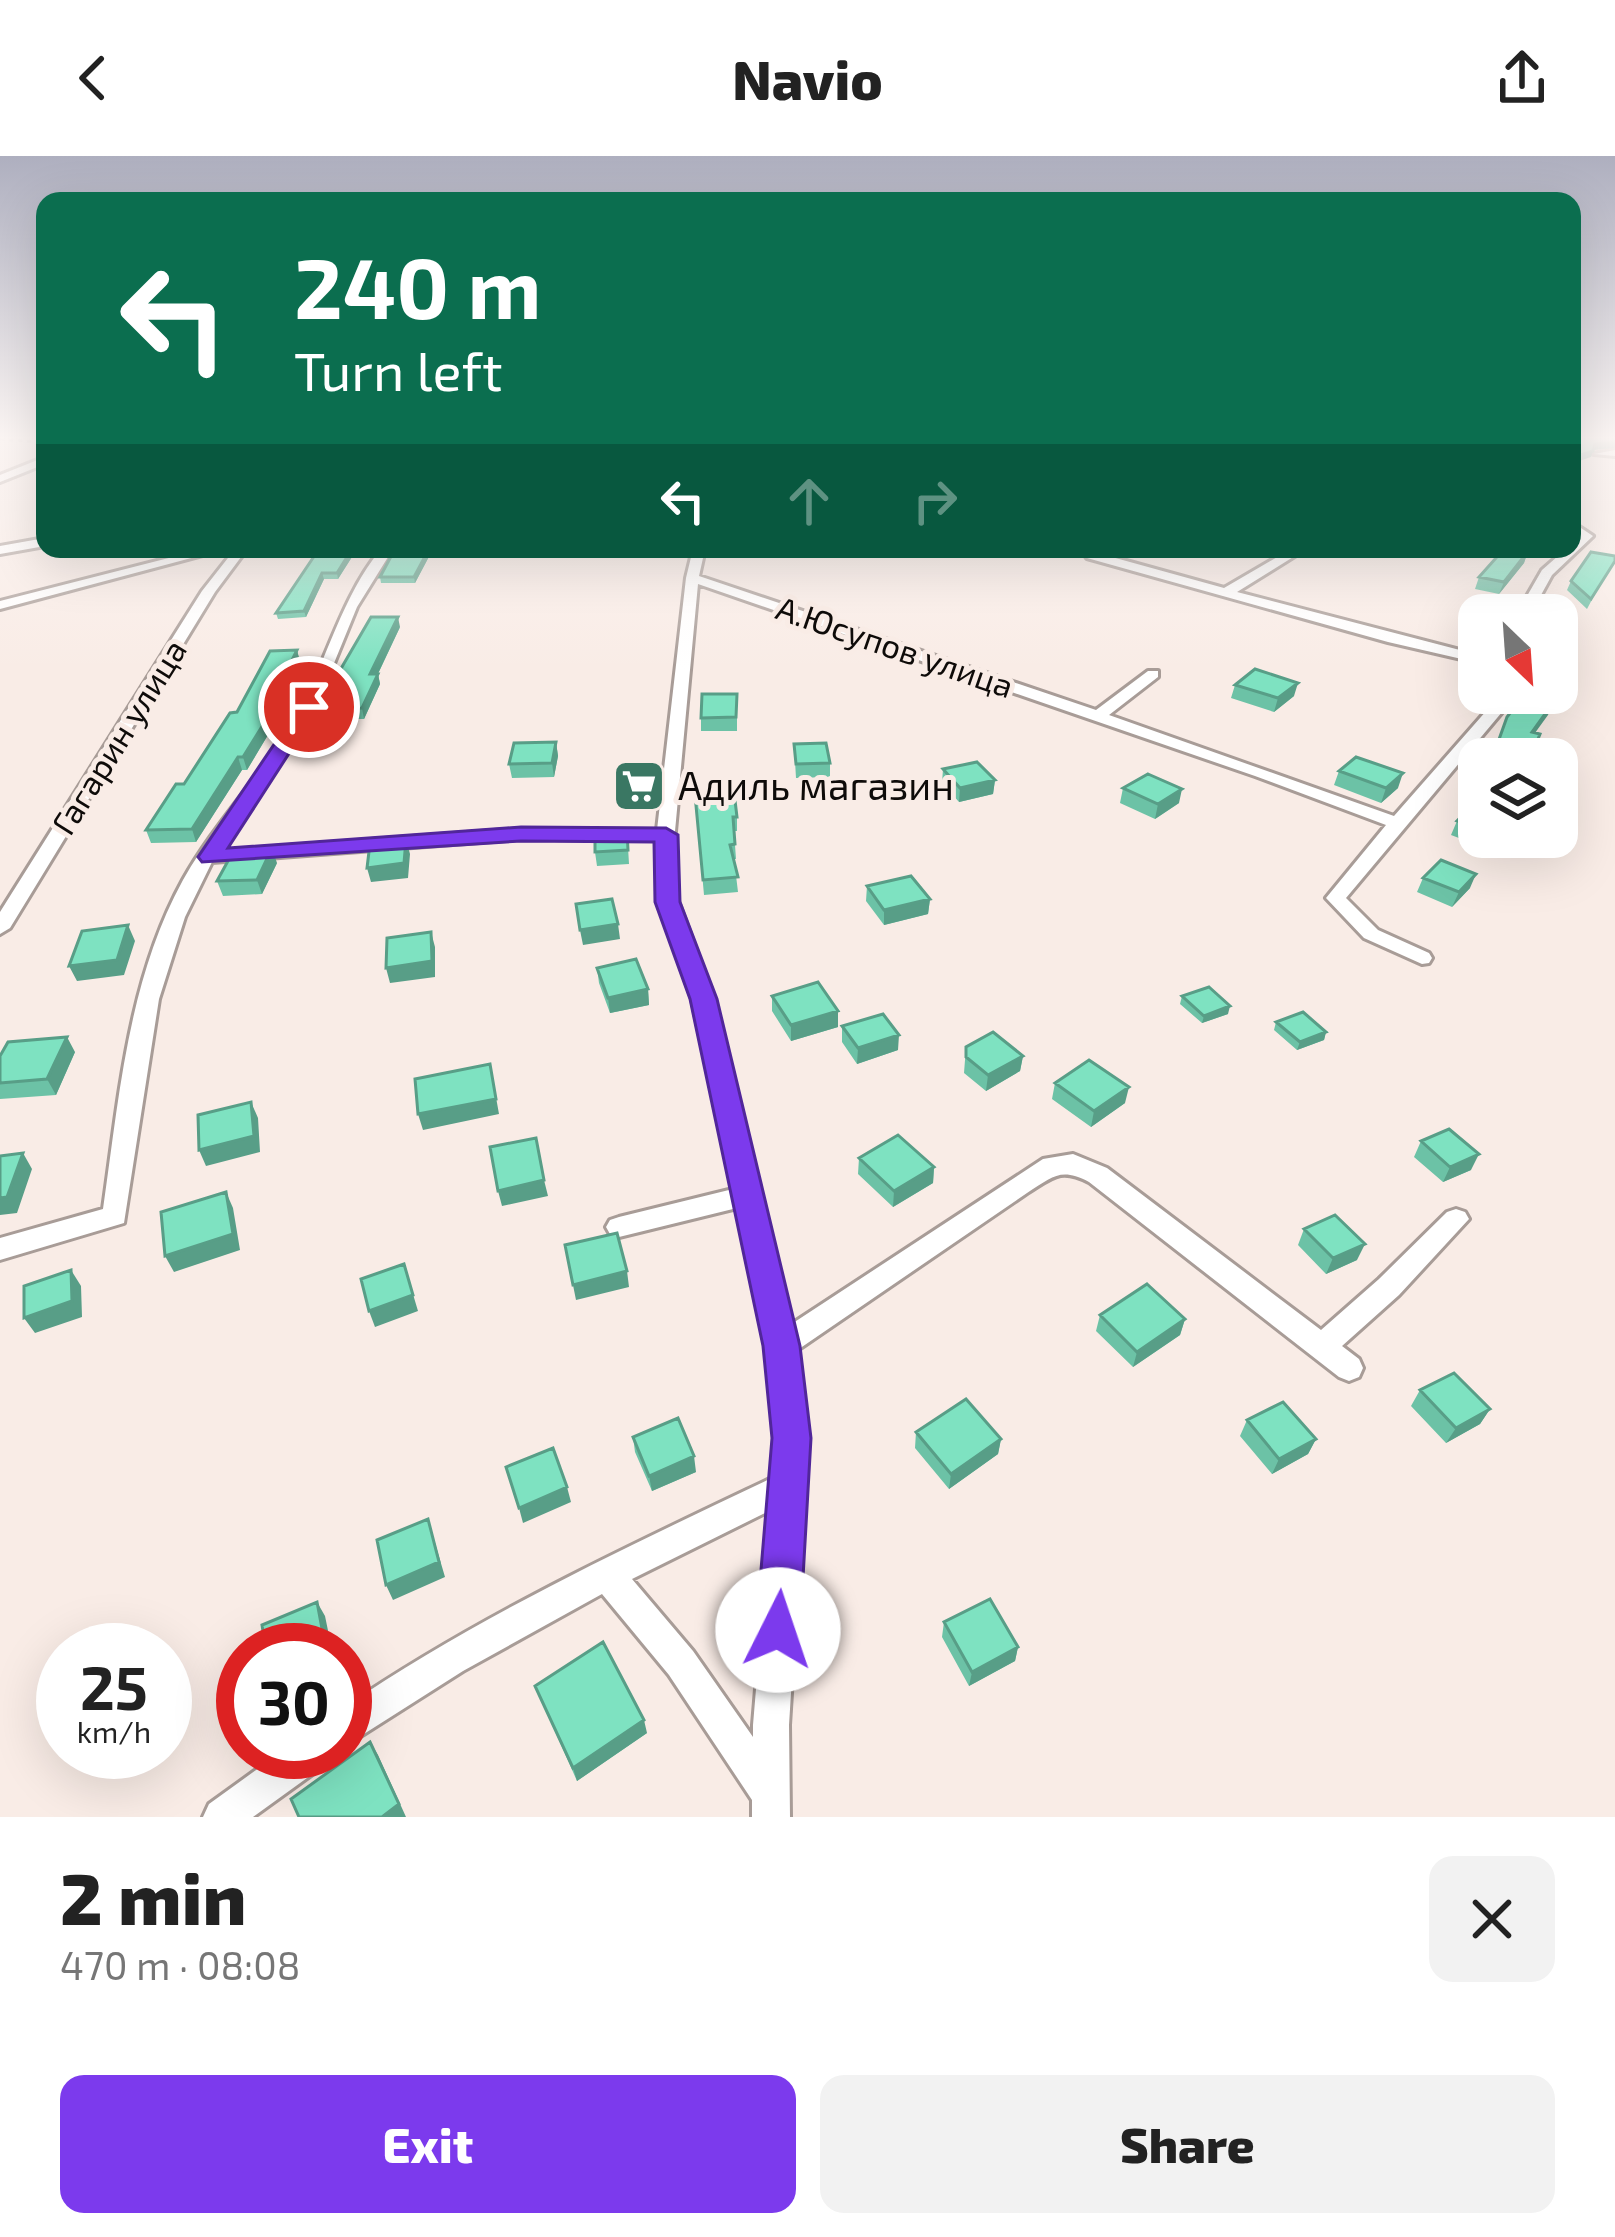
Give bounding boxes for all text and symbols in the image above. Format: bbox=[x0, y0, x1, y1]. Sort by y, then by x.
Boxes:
icon: back bbox=[60, 45, 126, 111]
icon: share bbox=[1489, 45, 1555, 111]
text: Navio bbox=[732, 46, 883, 111]
text: 240 m bbox=[294, 235, 541, 336]
icon: left bbox=[96, 240, 252, 396]
text: Turn left bbox=[294, 337, 503, 402]
icon: left bbox=[650, 468, 716, 534]
icon: ahead bbox=[776, 468, 842, 534]
icon: right bbox=[902, 468, 968, 534]
street label: А.Юсупов улица bbox=[771, 587, 1019, 706]
north arrow bbox=[1458, 594, 1578, 714]
map controls bbox=[1458, 594, 1578, 858]
street label: Гагарин улица bbox=[42, 632, 195, 842]
pin bbox=[258, 656, 360, 758]
icon: arrive bbox=[276, 674, 342, 740]
button: layers bbox=[1458, 738, 1578, 858]
supermarket icon: Адиль магазин bbox=[611, 758, 667, 814]
place label: Адиль магазин bbox=[678, 761, 954, 808]
position arrow bbox=[715, 1567, 841, 1693]
speed limit sign: 30 bbox=[216, 1623, 372, 1779]
text: 25 bbox=[80, 1650, 148, 1722]
text: km/h bbox=[77, 1713, 151, 1749]
text: 2 min bbox=[60, 1853, 246, 1939]
button: close bbox=[1429, 1856, 1555, 1982]
text: 470 m · 08:08 bbox=[60, 1941, 301, 1988]
button: Exit bbox=[60, 2075, 796, 2213]
button: Share bbox=[820, 2075, 1555, 2213]

